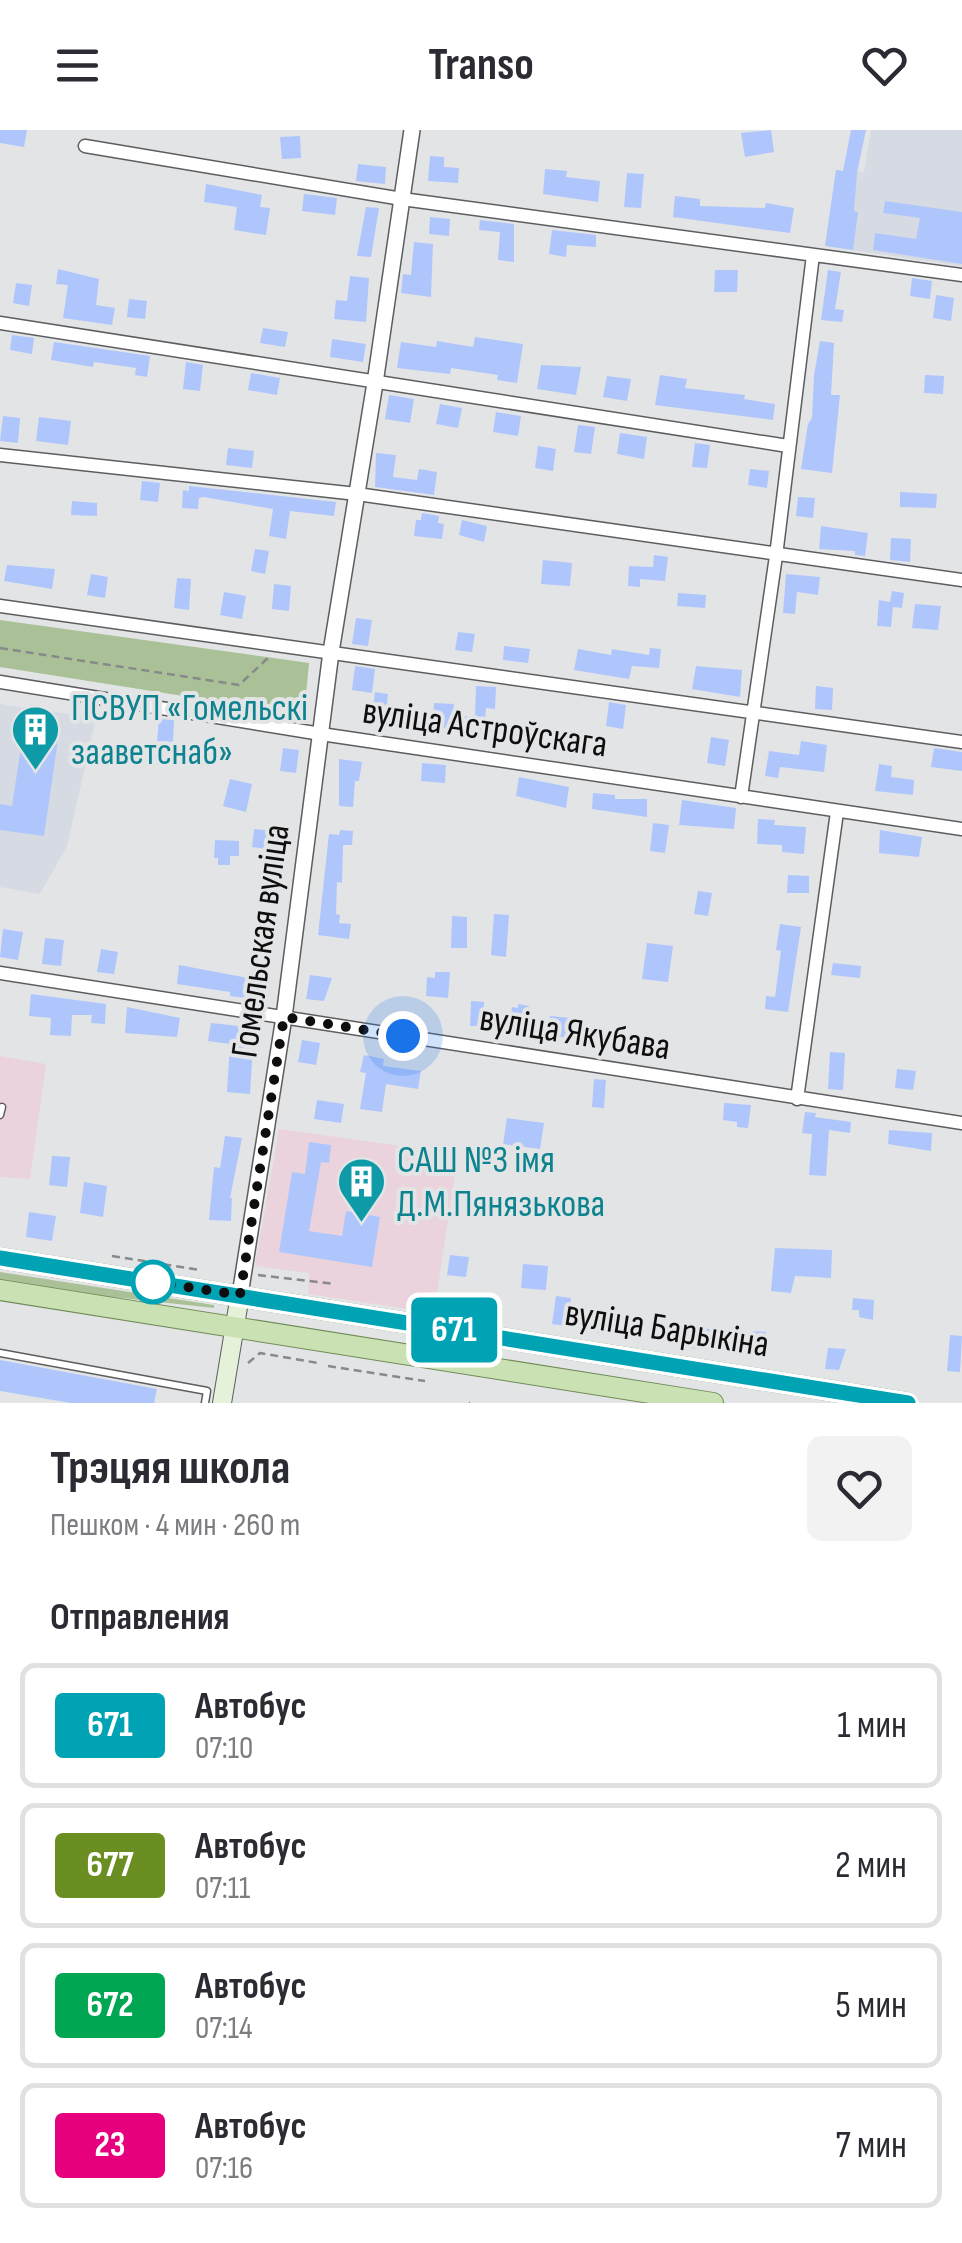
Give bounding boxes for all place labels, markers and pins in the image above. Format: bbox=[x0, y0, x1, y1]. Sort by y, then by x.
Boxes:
place label: ПСВУП «Гомельскі зааветснаб» bbox=[71, 686, 308, 775]
building icon: ПСВУП «Гомельскі зааветснаб» bbox=[10, 704, 62, 772]
place label: САШ №3 імя Д.М.Пянязькова bbox=[397, 1138, 605, 1227]
building icon: САШ №3 імя Д.М.Пянязькова bbox=[336, 1156, 388, 1224]
unlabelled marker bbox=[132, 1261, 174, 1303]

